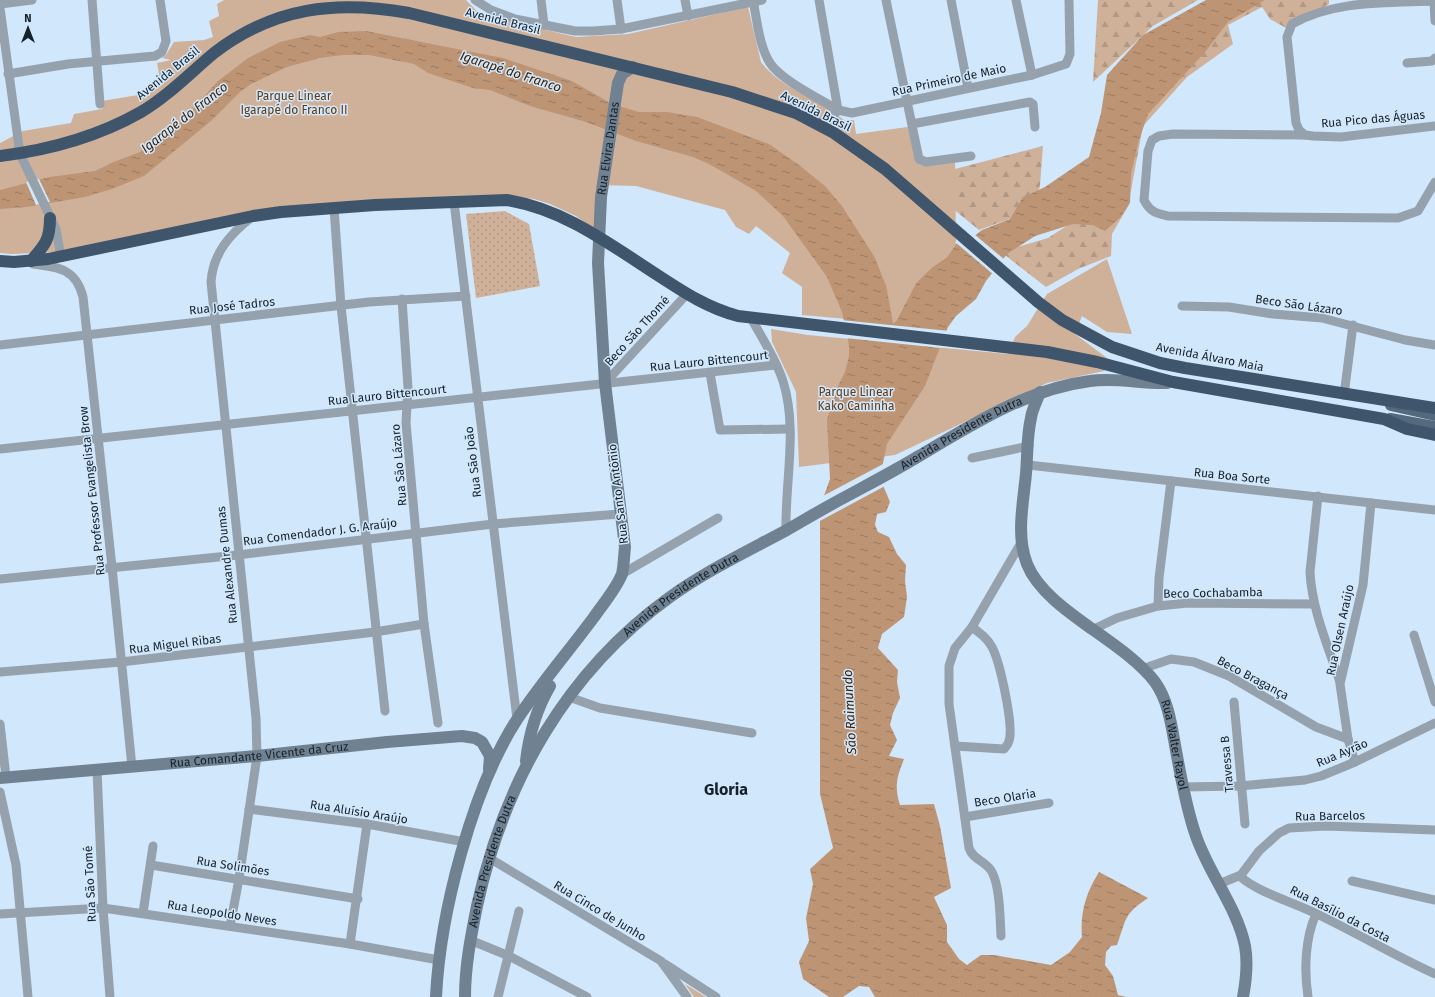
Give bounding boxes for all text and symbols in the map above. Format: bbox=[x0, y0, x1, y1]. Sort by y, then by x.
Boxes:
street label: Avenida Brasil bbox=[464, 5, 543, 37]
north arrow bbox=[8, 8, 48, 48]
text: N bbox=[24, 12, 32, 25]
street label: Avenida Brasil bbox=[134, 43, 203, 103]
water label: Igarapé do Franco bbox=[458, 48, 563, 95]
street label: Rua Primeiro de Maio bbox=[891, 61, 1007, 99]
water label: Igarapé do Franco bbox=[138, 79, 231, 156]
street label: Avenida Brasil bbox=[778, 88, 854, 134]
park label: Parque Linear Igarapé do Franco II bbox=[240, 89, 348, 117]
street label: Rua Elvira Dantas bbox=[594, 100, 622, 196]
street label: Rua Pico das Águas bbox=[1320, 106, 1426, 131]
street label: Beco São Lázaro bbox=[1254, 292, 1344, 318]
street label: Beco São Thomé bbox=[602, 293, 672, 369]
street label: Rua José Tadros bbox=[188, 294, 276, 317]
street label: Avenida Álvaro Maia bbox=[1155, 339, 1265, 374]
street label: Rua Lauro Bittencourt bbox=[649, 348, 770, 374]
street label: Rua Lauro Bittencourt bbox=[327, 382, 448, 408]
park label: Parque Linear Kako Caminha bbox=[817, 385, 895, 413]
street label: Avenida Presidente Dutra bbox=[898, 394, 1024, 473]
street label: Rua Professor Evangelista Brow bbox=[76, 405, 108, 576]
street label: Rua São Lázaro bbox=[388, 423, 410, 507]
street label: Rua São João bbox=[462, 426, 484, 498]
street label: Rua Santo Antônio bbox=[605, 443, 631, 545]
street label: Rua Boa Sorte bbox=[1193, 465, 1271, 487]
street label: Rua Alexandre Dumas bbox=[214, 505, 240, 624]
street label: Rua Comendador J. G. Araújo bbox=[242, 516, 398, 548]
street label: Avenida Presidente Dutra bbox=[620, 550, 741, 639]
street label: Rua Olsen Araújo bbox=[1323, 583, 1357, 677]
street label: Beco Cochabamba bbox=[1163, 585, 1263, 601]
street label: Rua Miguel Ribas bbox=[128, 631, 222, 657]
street label: Beco Bragança bbox=[1215, 653, 1291, 703]
water label: São Raimundo bbox=[840, 669, 859, 756]
street label: Rua Walter Rayol bbox=[1158, 698, 1190, 792]
street label: Travessa B bbox=[1218, 735, 1236, 793]
street label: Rua Ayrão bbox=[1314, 736, 1370, 770]
street label: Rua Comandante Vicente da Cruz bbox=[169, 739, 349, 770]
district label: Gloria bbox=[704, 780, 748, 799]
street label: Beco Olaria bbox=[973, 786, 1037, 810]
street label: Avenida Presidente Dutra bbox=[466, 793, 519, 929]
street label: Rua Aluísio Araújo bbox=[309, 797, 409, 827]
street label: Rua Barcelos bbox=[1295, 808, 1366, 824]
street label: Rua São Tomé bbox=[81, 845, 99, 923]
street label: Rua Solimões bbox=[195, 853, 271, 879]
street label: Rua Cinco de Junho bbox=[551, 878, 649, 944]
street label: Rua Basílio da Costa bbox=[1288, 883, 1392, 945]
street label: Rua Leopoldo Neves bbox=[166, 897, 278, 929]

